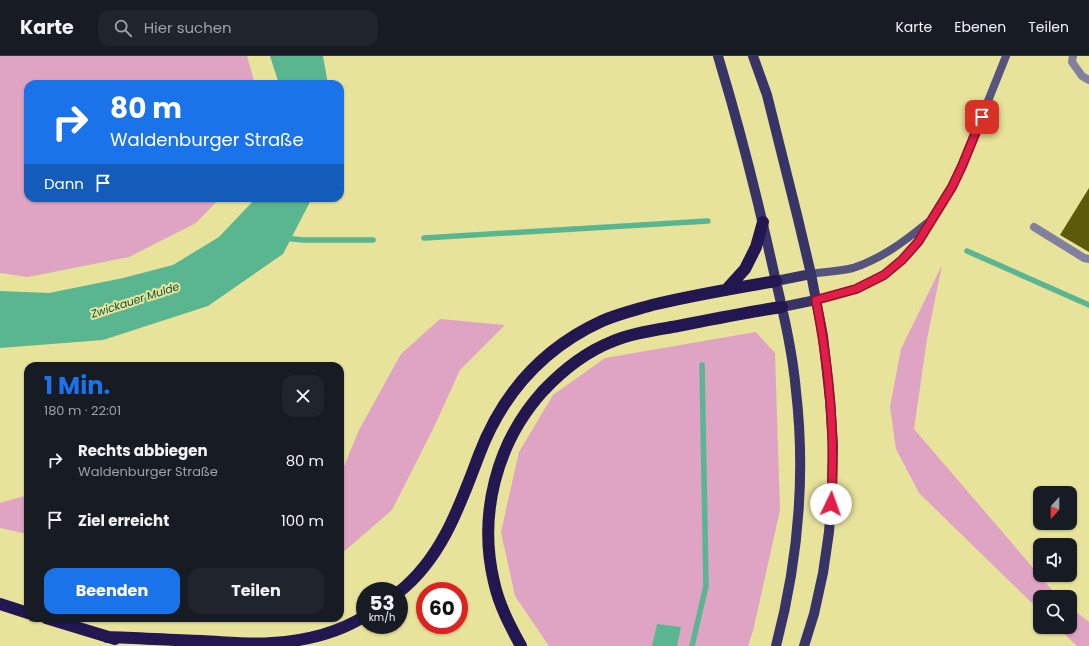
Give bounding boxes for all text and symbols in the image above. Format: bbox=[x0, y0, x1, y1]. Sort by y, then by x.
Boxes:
search box bbox=[98, 10, 378, 46]
text: Karte bbox=[20, 14, 74, 41]
icon: search bbox=[112, 17, 134, 39]
text: Hier suchen bbox=[144, 17, 232, 38]
text: Karte bbox=[895, 17, 932, 37]
text: Ebenen bbox=[954, 17, 1006, 37]
text: Teilen bbox=[1028, 17, 1069, 37]
text: 80 m bbox=[110, 89, 182, 128]
icon: right bbox=[44, 96, 96, 148]
pin bbox=[965, 100, 999, 134]
icon: arrive bbox=[971, 106, 993, 128]
text: Waldenburger Straße bbox=[110, 127, 304, 152]
icon: arrive bbox=[92, 172, 114, 194]
text: Dann bbox=[44, 173, 84, 194]
water label: Zwickauer Mulde bbox=[88, 278, 181, 322]
text: 1 Min. bbox=[44, 369, 110, 402]
button: close bbox=[282, 375, 324, 417]
text: 180 m · 22:01 bbox=[44, 401, 121, 420]
text: Rechts abbiegen bbox=[78, 440, 208, 461]
icon: right bbox=[44, 449, 66, 471]
text: 80 m bbox=[286, 450, 324, 471]
text: Waldenburger Straße bbox=[78, 462, 218, 481]
position arrow bbox=[810, 483, 852, 525]
north arrow bbox=[1033, 486, 1077, 530]
map controls bbox=[1033, 486, 1077, 634]
icon: arrive bbox=[44, 509, 66, 531]
text: Ziel erreicht bbox=[78, 510, 169, 531]
text: 100 m bbox=[281, 510, 324, 531]
button: sound bbox=[1033, 538, 1077, 582]
button: Beenden bbox=[44, 568, 180, 614]
button: Teilen bbox=[188, 568, 324, 614]
speed limit sign: 60 bbox=[416, 582, 468, 634]
text: 53 bbox=[369, 589, 395, 617]
button: search bbox=[1033, 590, 1077, 634]
text: km/h bbox=[369, 610, 395, 625]

